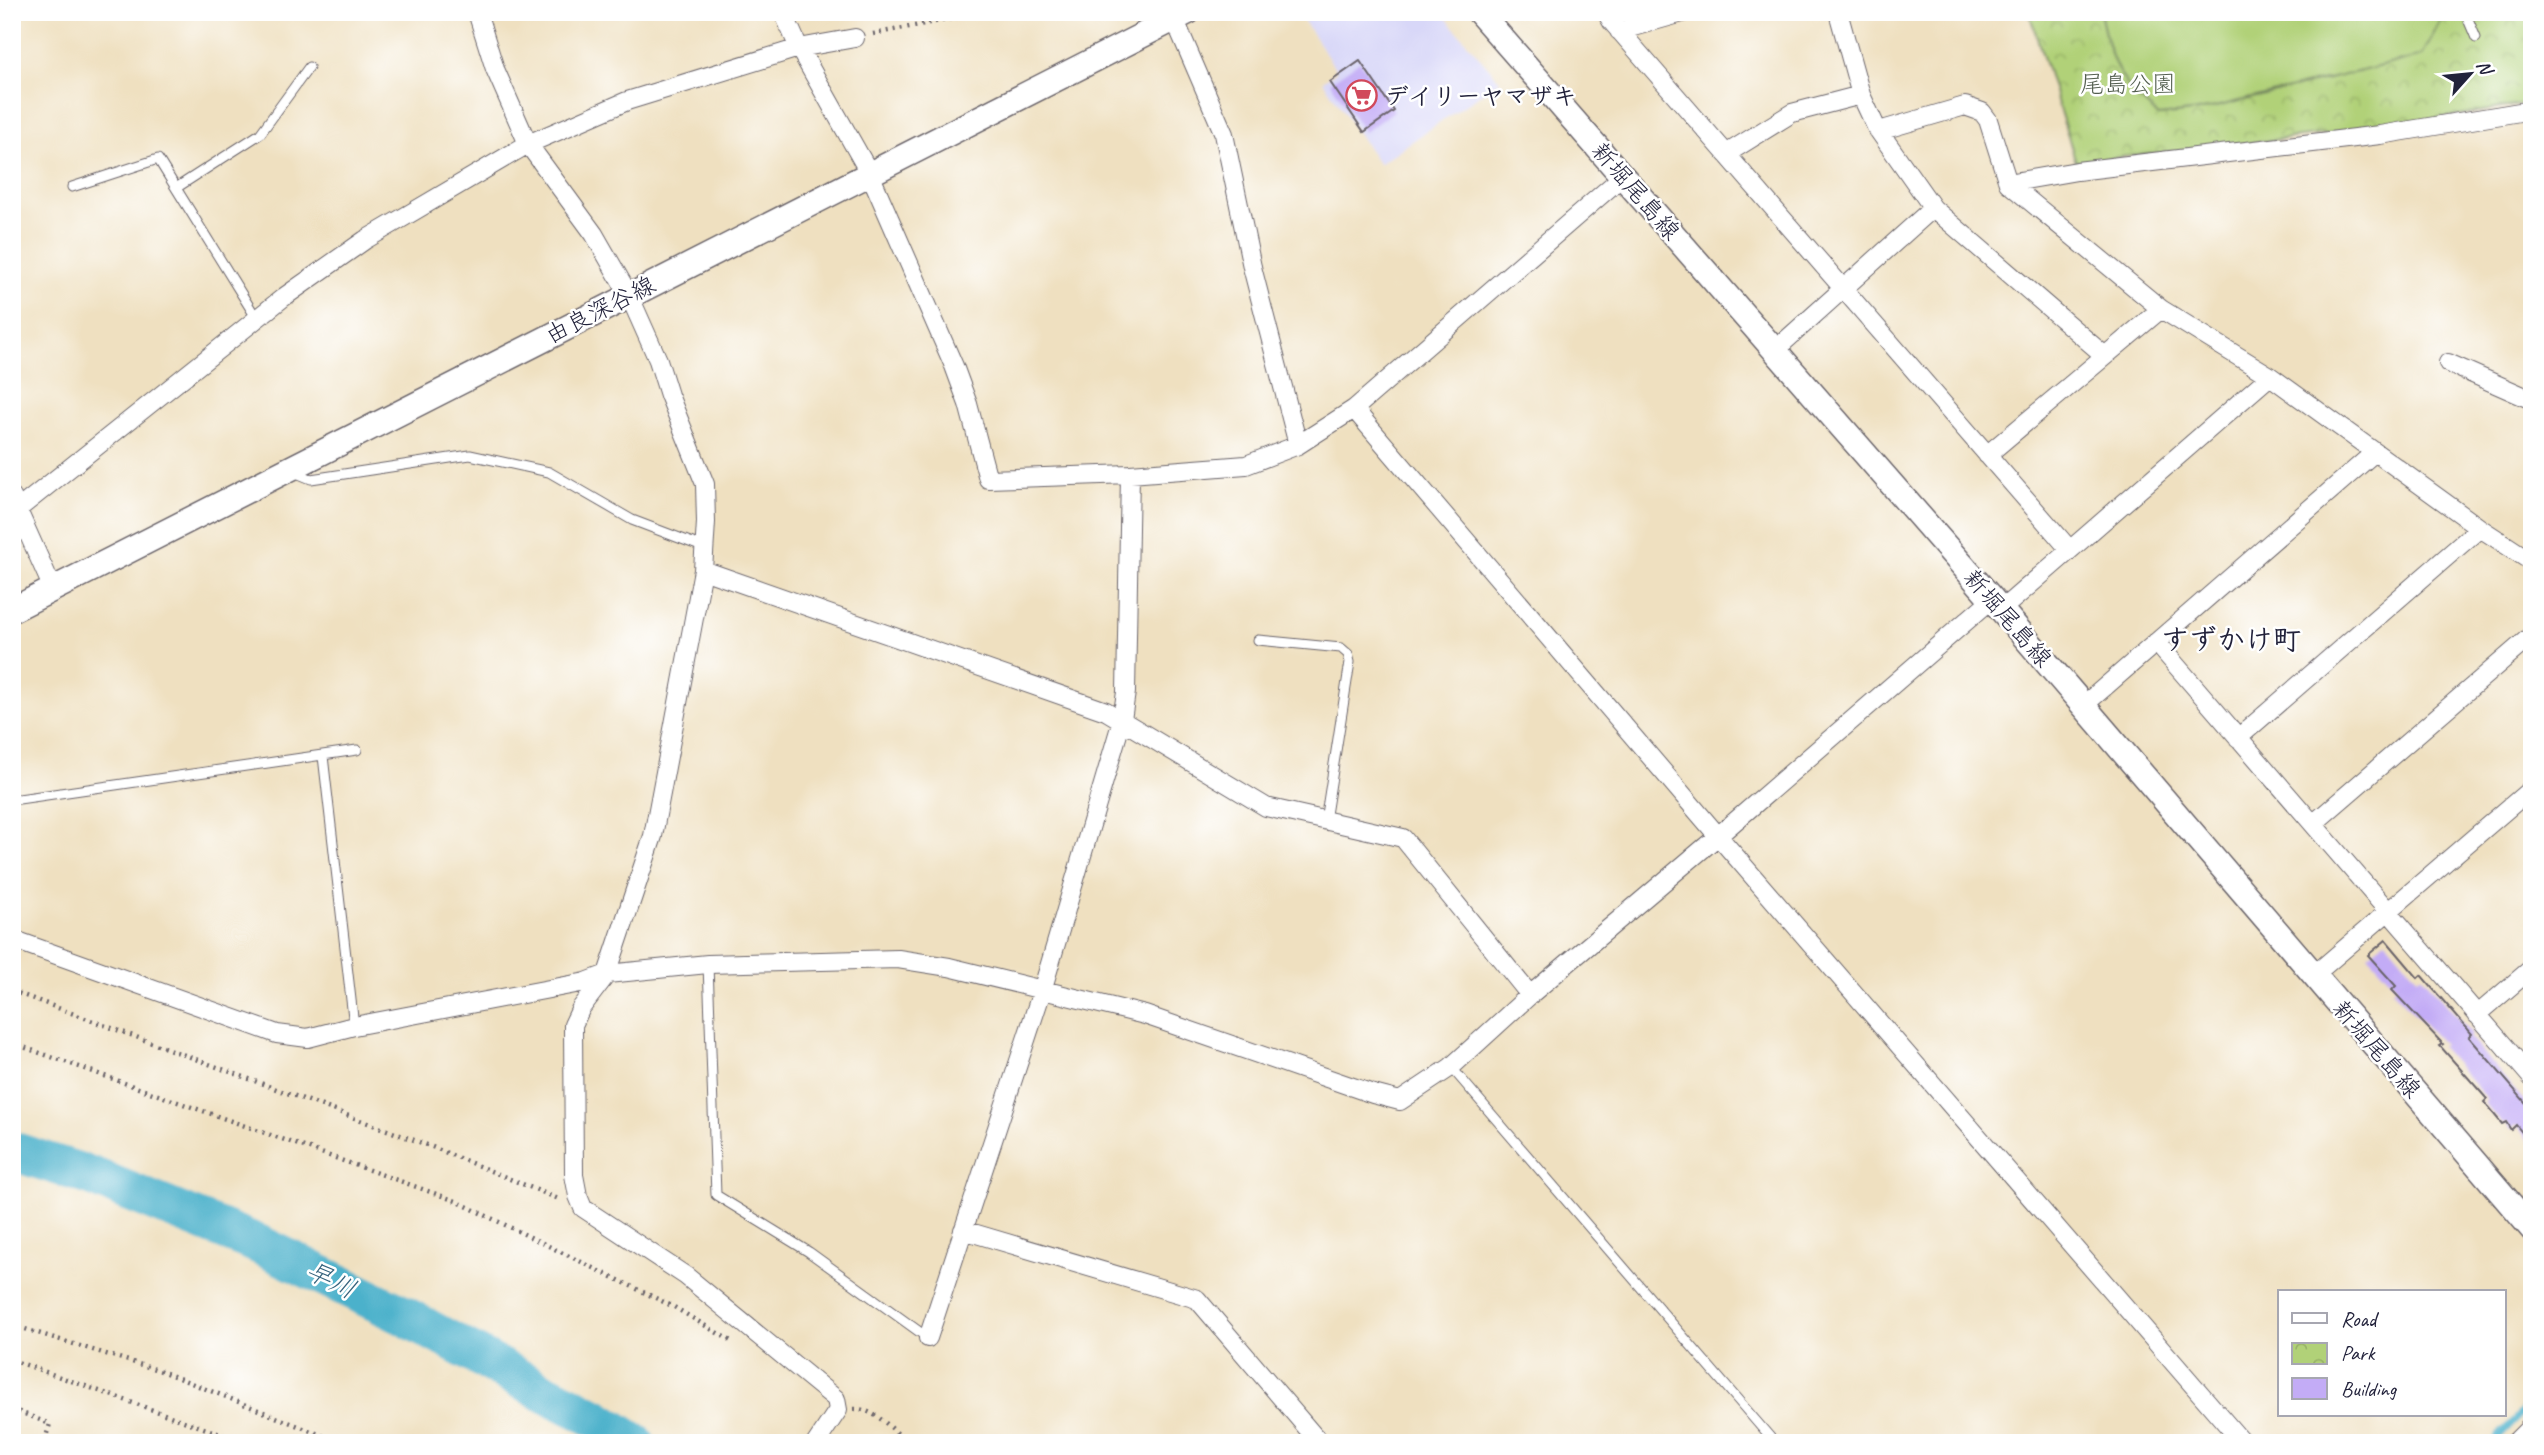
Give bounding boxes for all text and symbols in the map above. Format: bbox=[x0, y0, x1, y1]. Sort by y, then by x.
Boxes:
north arrow bbox=[2436, 38, 2506, 108]
text: N bbox=[2471, 56, 2499, 80]
park label: 尾島公園 bbox=[2080, 69, 2176, 99]
supermarket icon: デイリーヤマザキ bbox=[1345, 79, 1379, 113]
place label: デイリーヤマザキ bbox=[1385, 81, 1577, 111]
street label: 新堀尾島線 bbox=[1585, 136, 1687, 246]
street label: 由良深谷線 bbox=[540, 269, 660, 351]
street label: 新堀尾島線 bbox=[1957, 563, 2059, 673]
district label: すずかけ町 bbox=[2161, 622, 2301, 657]
street label: 新堀尾島線 bbox=[2326, 994, 2428, 1104]
water label: 早川 bbox=[300, 1254, 362, 1306]
legend bbox=[2278, 1290, 2506, 1416]
text: Road bbox=[2341, 1306, 2380, 1332]
text: Park bbox=[2341, 1340, 2376, 1366]
text: Building bbox=[2341, 1376, 2398, 1402]

